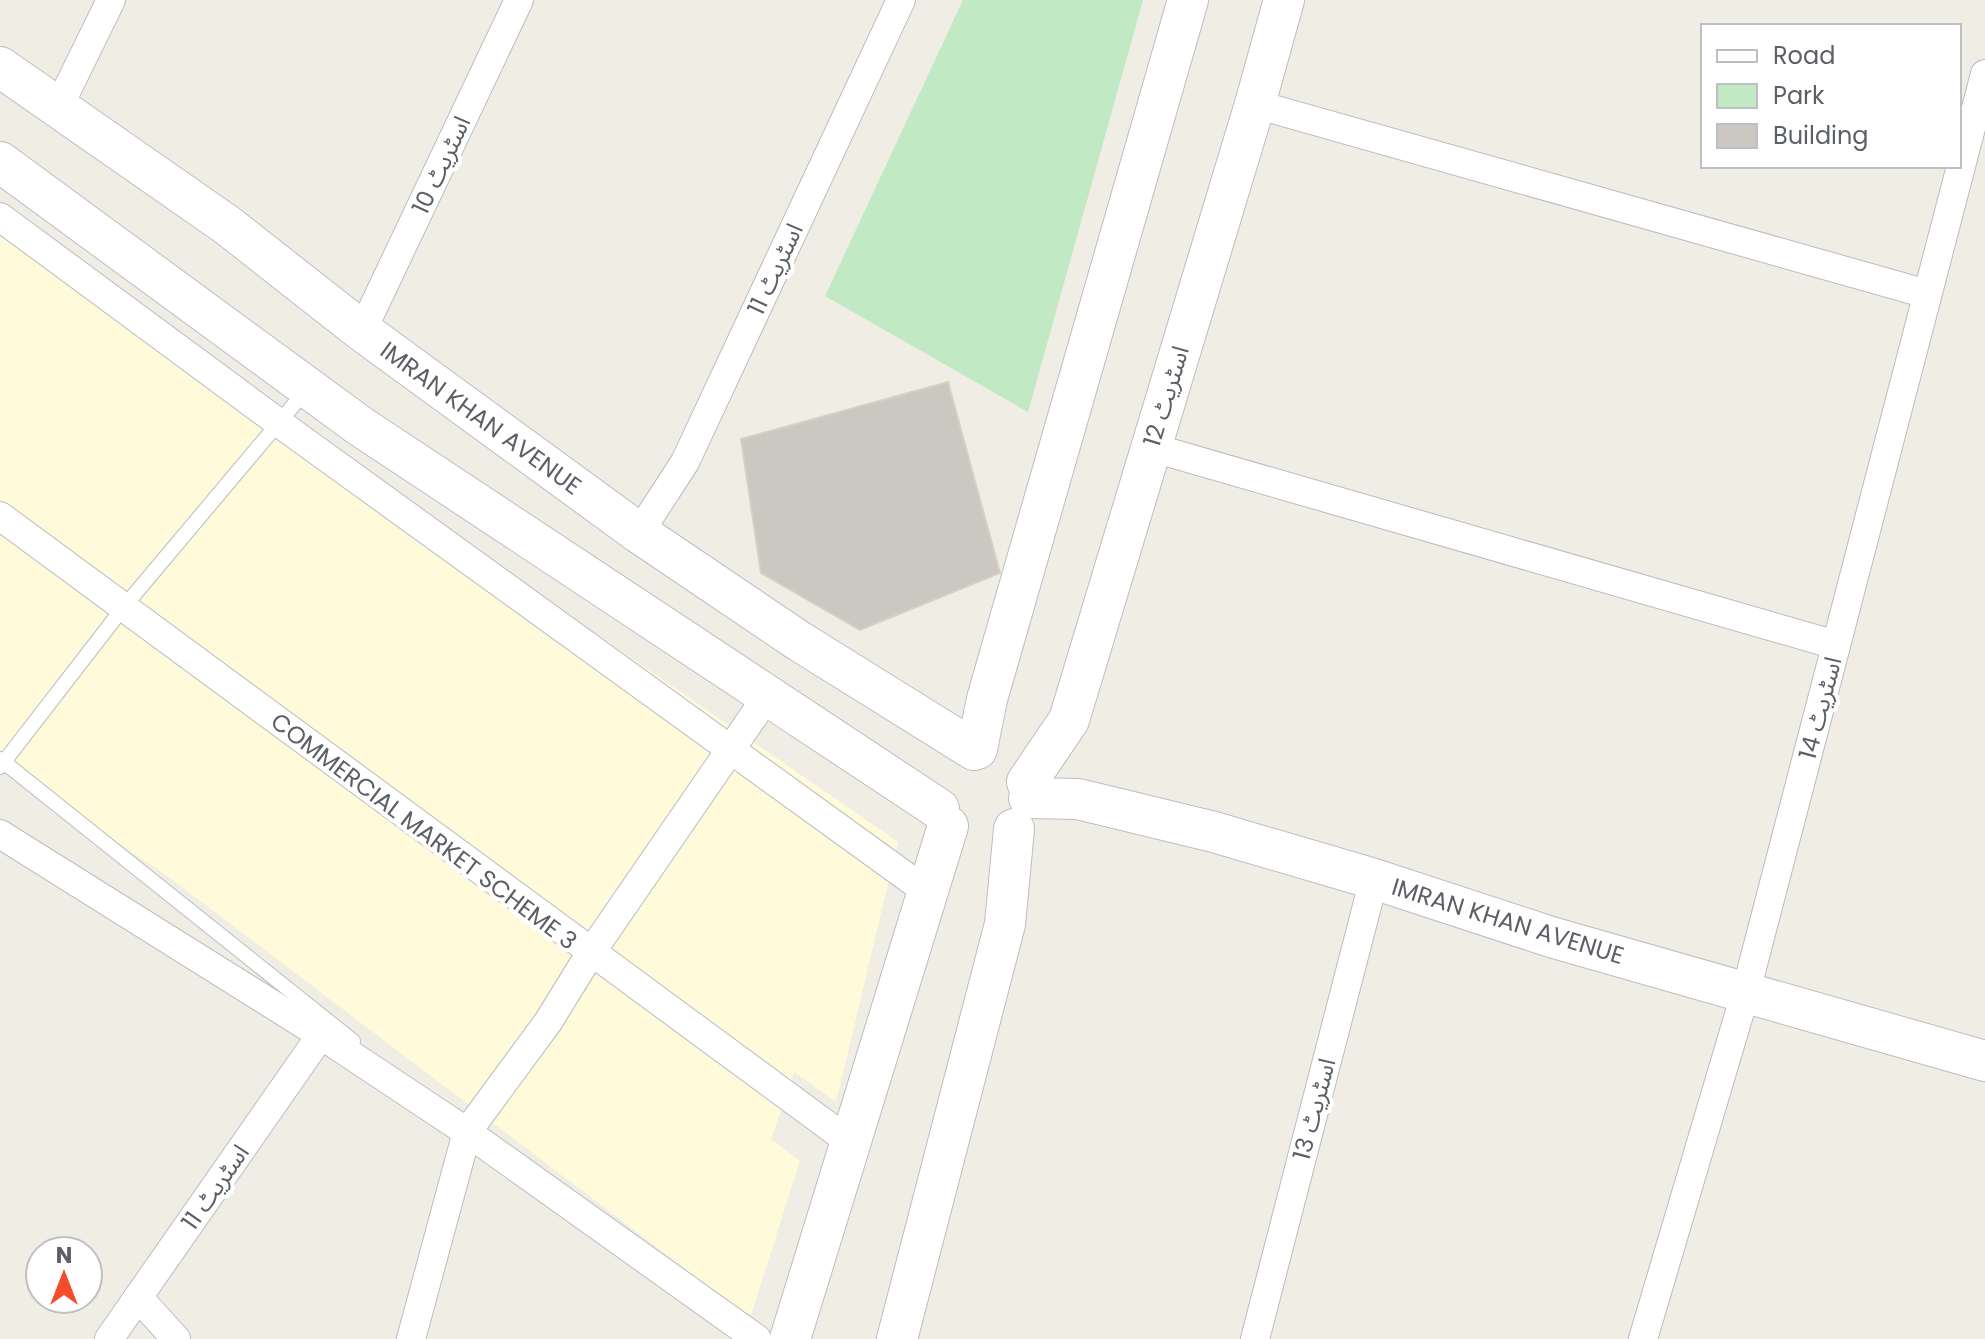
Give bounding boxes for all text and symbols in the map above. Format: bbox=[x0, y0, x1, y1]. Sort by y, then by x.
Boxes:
legend bbox=[1701, 24, 1961, 168]
text: Road bbox=[1773, 39, 1835, 72]
text: Park bbox=[1773, 79, 1825, 112]
street label: اسٹریٹ 10 bbox=[404, 111, 478, 219]
text: Building bbox=[1773, 119, 1869, 152]
street label: اسٹریٹ 11 bbox=[739, 218, 811, 320]
street label: IMRAN KHAN AVENUE bbox=[374, 334, 588, 502]
street label: اسٹریٹ 12 bbox=[1135, 342, 1197, 450]
street label: اسٹریٹ 14 bbox=[1790, 653, 1850, 763]
street label: COMMERCIAL MARKET SCHEME 3 bbox=[264, 705, 584, 957]
street label: IMRAN KHAN AVENUE bbox=[1388, 870, 1628, 972]
street label: اسٹریٹ 13 bbox=[1285, 1055, 1343, 1163]
street label: اسٹریٹ 11 bbox=[174, 1138, 256, 1236]
north arrow bbox=[24, 1235, 104, 1315]
text: N bbox=[56, 1240, 72, 1271]

